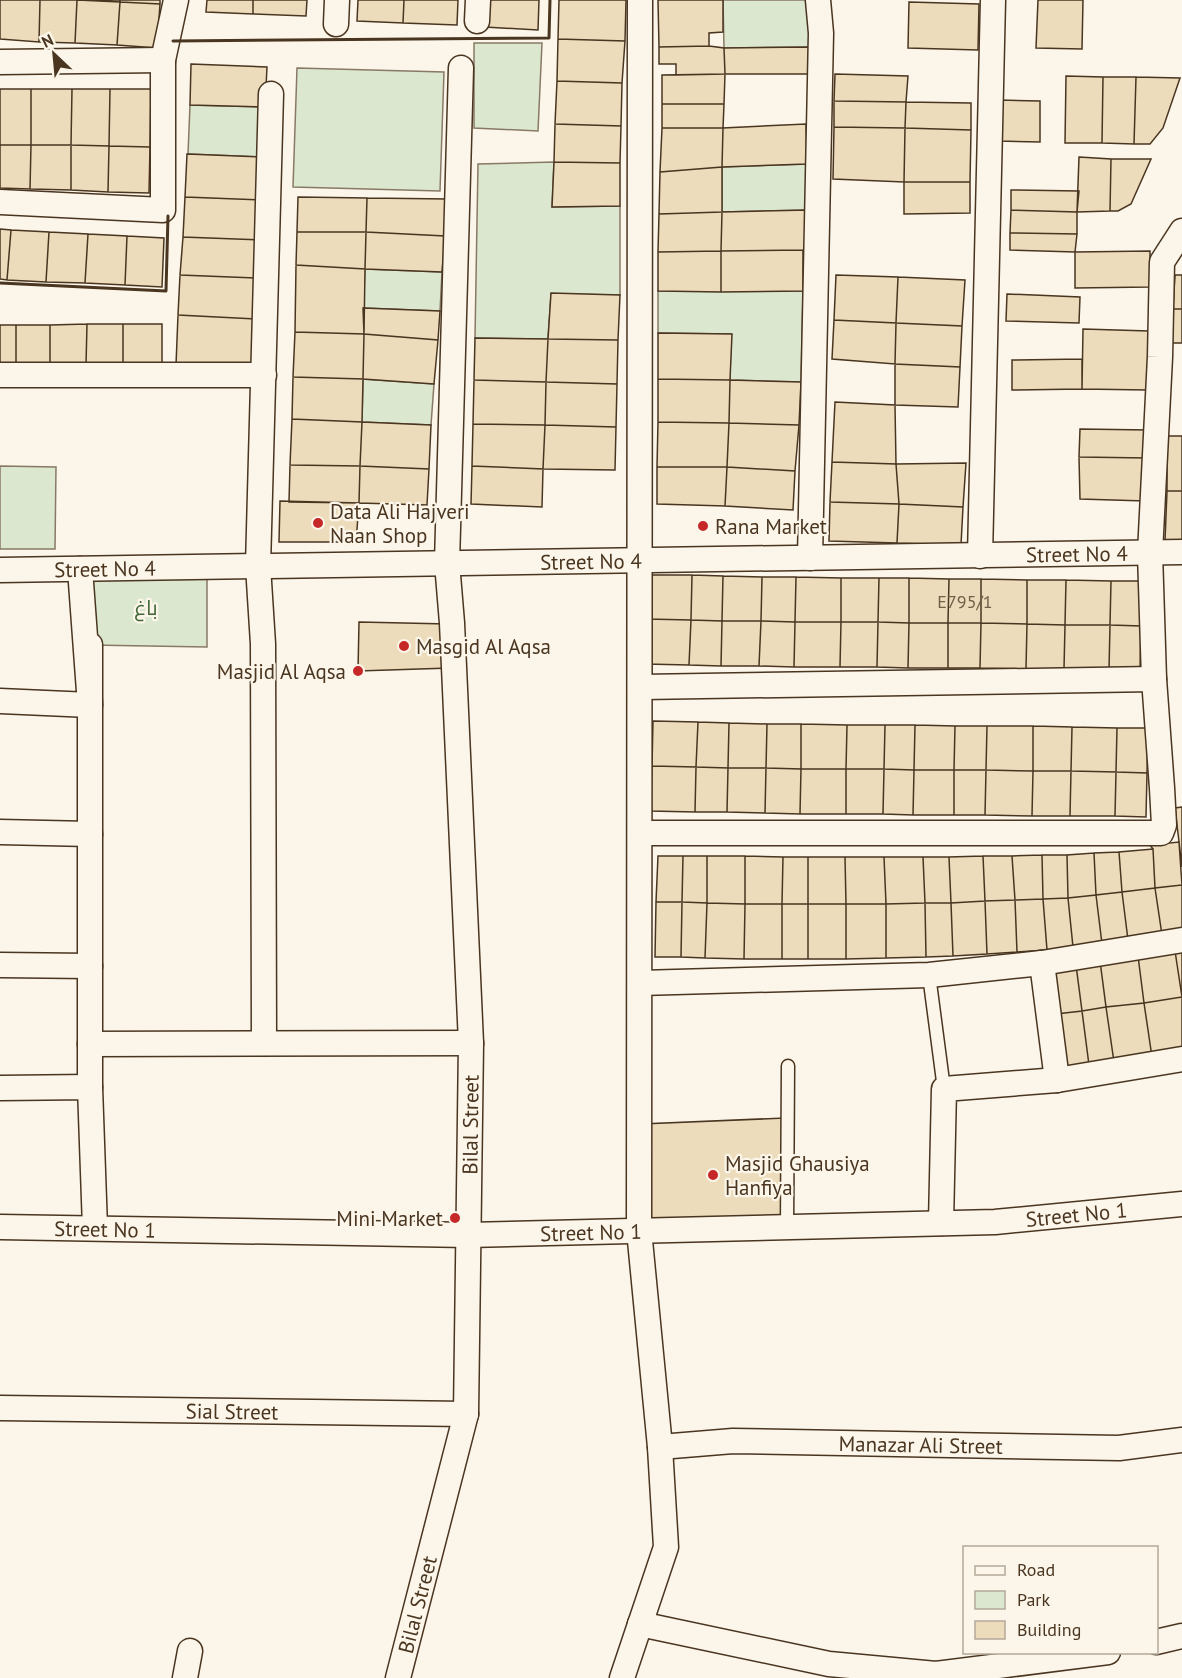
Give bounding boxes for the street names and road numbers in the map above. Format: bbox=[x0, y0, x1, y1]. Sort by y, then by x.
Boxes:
street label: Street No 4 bbox=[1026, 539, 1128, 568]
street label: Street No 4 bbox=[540, 547, 642, 575]
street label: Street No 4 bbox=[54, 554, 156, 583]
street label: Bilal Street bbox=[456, 1075, 484, 1175]
street label: Street No 1 bbox=[1024, 1196, 1128, 1232]
street label: Street No 1 bbox=[54, 1214, 156, 1243]
street label: Street No 1 bbox=[540, 1217, 642, 1247]
street label: Sial Street bbox=[185, 1397, 278, 1425]
street label: Manazar Ali Street bbox=[838, 1429, 1003, 1459]
street label: Bilal Street bbox=[391, 1553, 442, 1656]

